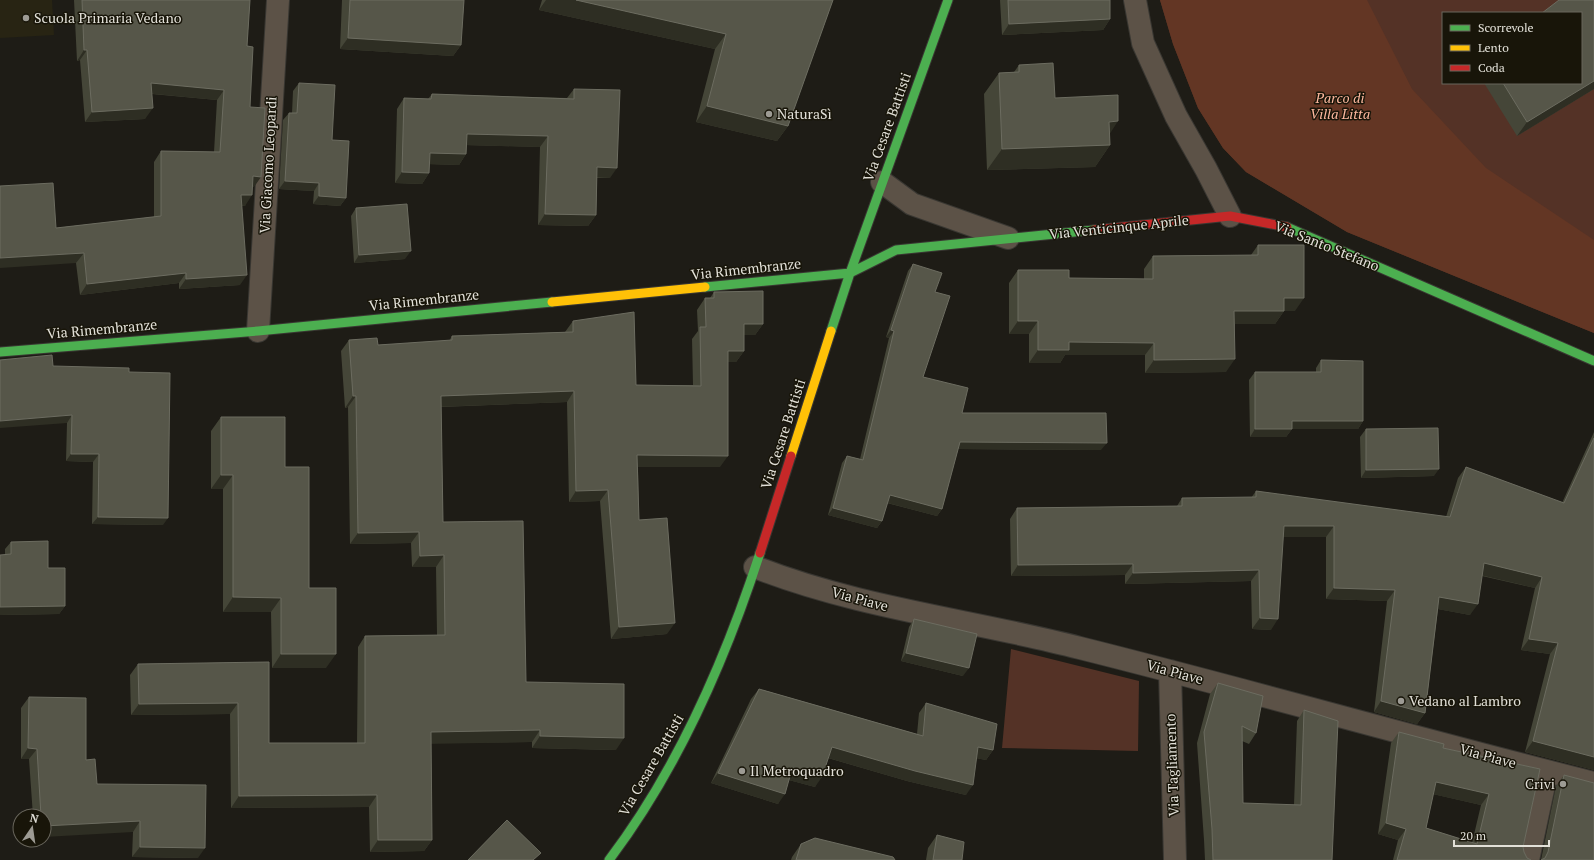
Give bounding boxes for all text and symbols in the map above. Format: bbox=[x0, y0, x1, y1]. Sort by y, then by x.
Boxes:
place label: Scuola Primaria Vedano bbox=[34, 8, 182, 27]
legend bbox=[1442, 12, 1582, 84]
marker: Scuola Primaria Vedano bbox=[21, 13, 31, 23]
text: Scorrevole bbox=[1478, 20, 1534, 35]
text: Lento bbox=[1478, 40, 1509, 55]
text: Coda bbox=[1478, 60, 1505, 75]
street label: Via Cesare Battisti bbox=[858, 70, 915, 184]
park label: Parco di Villa Litta bbox=[1310, 88, 1370, 123]
street label: Via Giacomo Leopardi bbox=[254, 96, 281, 234]
place label: NaturaSì bbox=[777, 104, 832, 123]
marker: NaturaSì bbox=[764, 109, 774, 119]
street label: Via Venticinque Aprile bbox=[1048, 210, 1190, 243]
street label: Via Santo Stefano bbox=[1272, 216, 1383, 275]
street label: Via Rimembranze bbox=[690, 253, 802, 284]
street label: Via Rimembranze bbox=[368, 284, 480, 315]
street label: Via Rimembranze bbox=[46, 314, 158, 343]
street label: Via Cesare Battisti bbox=[756, 376, 809, 491]
street label: Via Piave bbox=[830, 582, 890, 615]
street label: Via Piave bbox=[1145, 655, 1205, 688]
place label: Vedano al Lambro bbox=[1409, 691, 1521, 710]
marker: Vedano al Lambro bbox=[1396, 696, 1406, 706]
street label: Via Cesare Battisti bbox=[614, 710, 687, 819]
street label: Via Tagliamento bbox=[1160, 713, 1183, 817]
street label: Via Piave bbox=[1458, 739, 1518, 772]
place label: Il Metroquadro bbox=[750, 761, 844, 780]
marker: Il Metroquadro bbox=[737, 766, 747, 776]
place label: Crivi bbox=[1525, 774, 1555, 793]
marker: Crivi bbox=[1558, 779, 1568, 789]
north arrow bbox=[12, 808, 52, 848]
text: N bbox=[29, 810, 41, 826]
scale bar bbox=[1454, 822, 1549, 848]
text: 20 m bbox=[1460, 828, 1487, 843]

